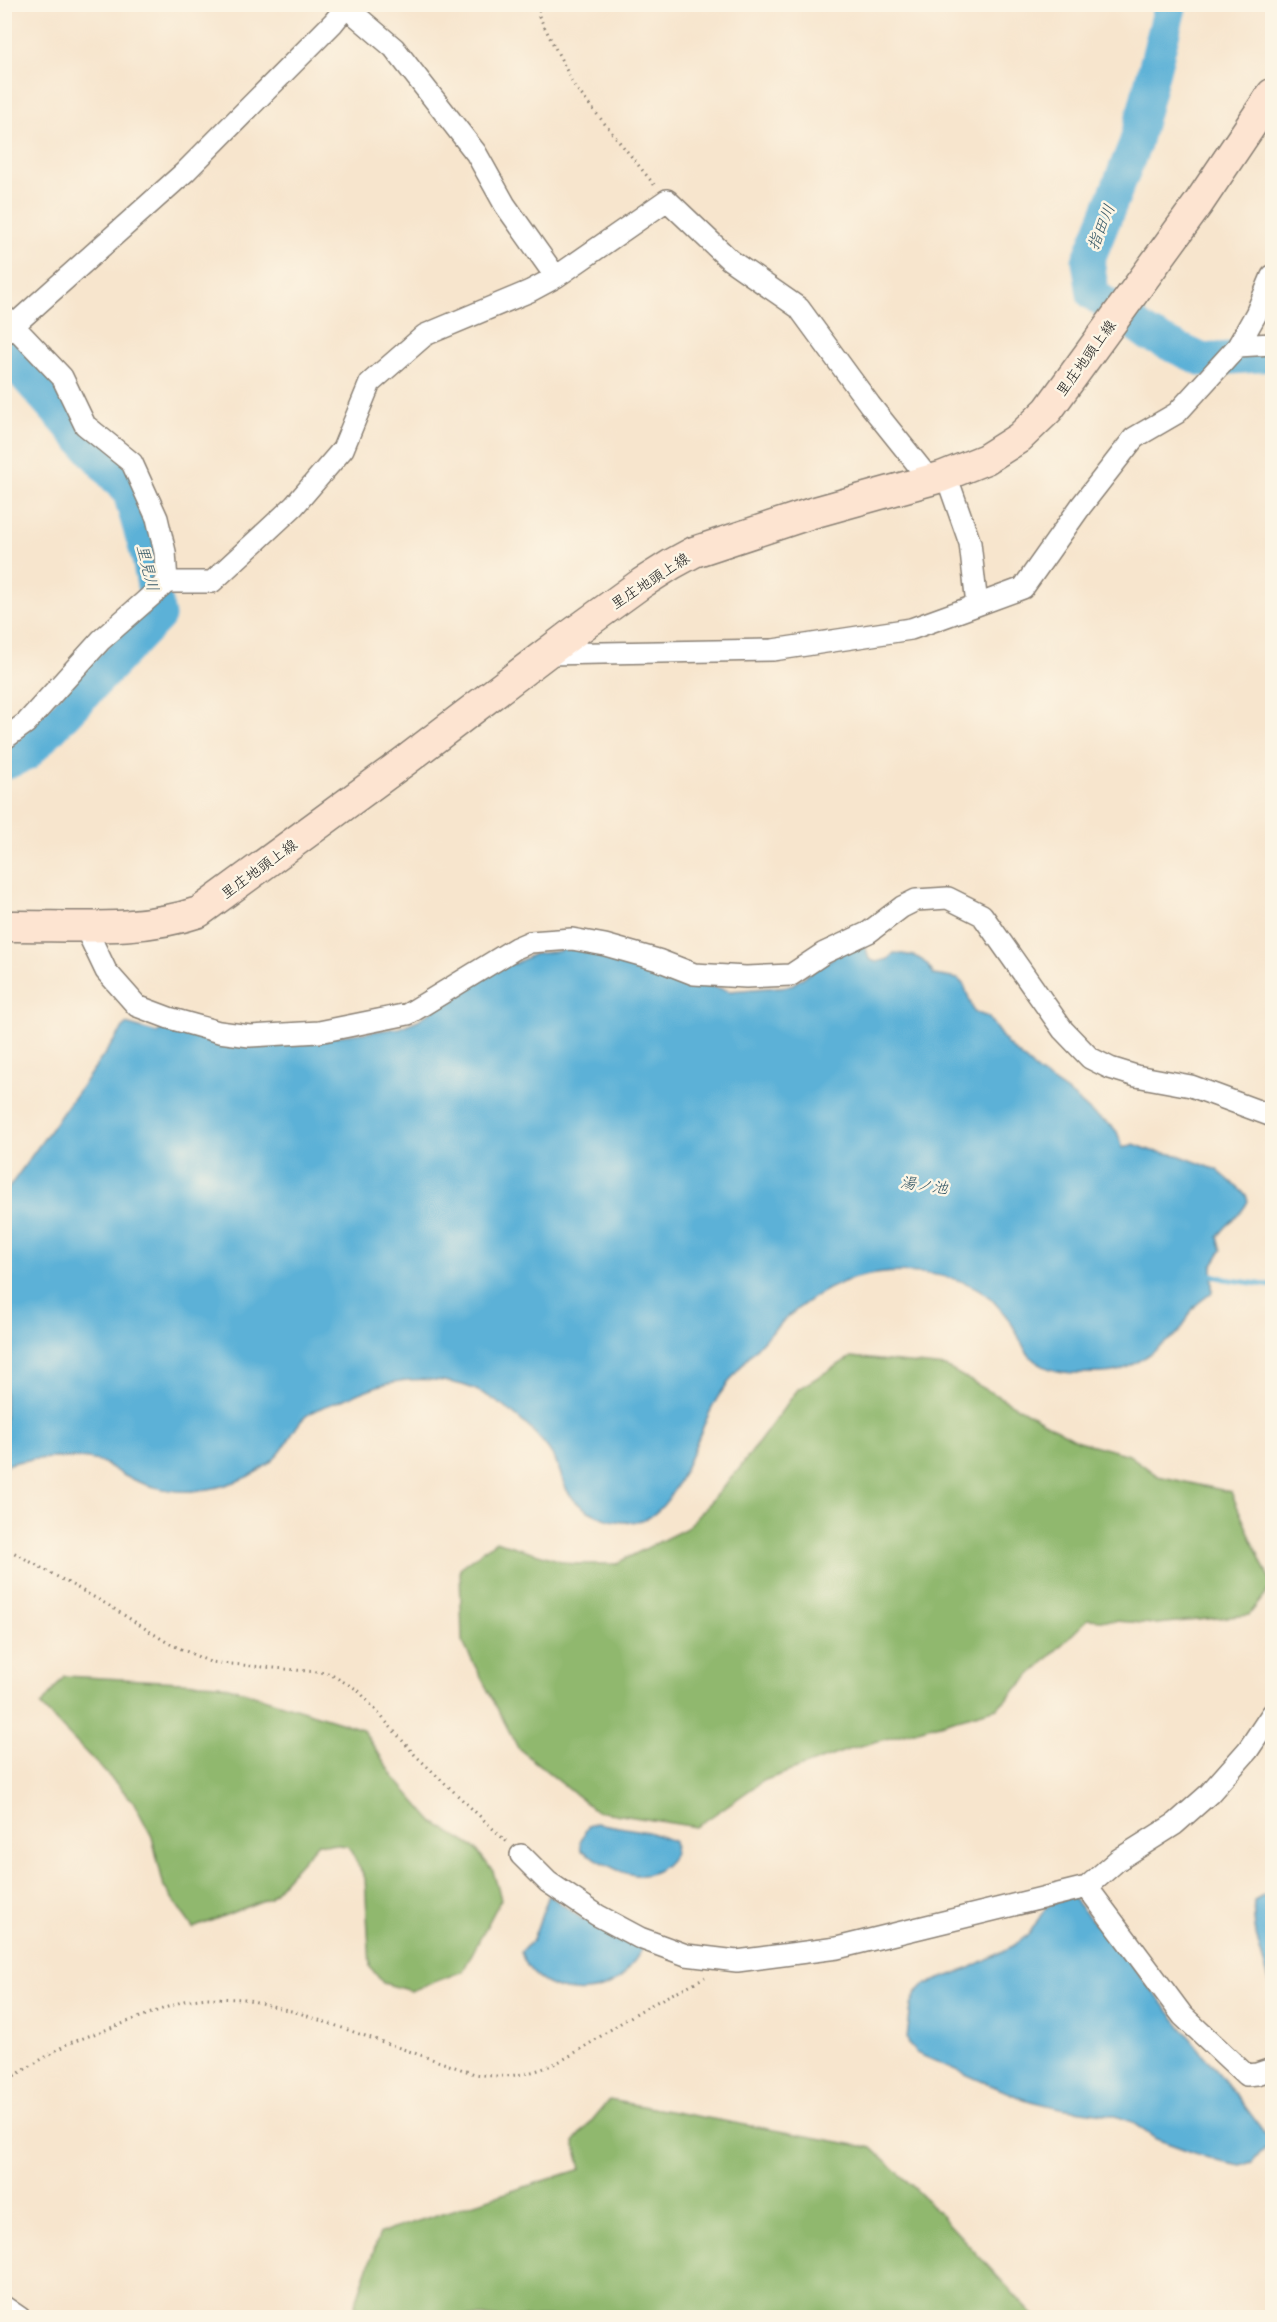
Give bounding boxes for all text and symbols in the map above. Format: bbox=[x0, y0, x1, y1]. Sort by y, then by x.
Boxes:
water label: 指田川 bbox=[1082, 201, 1120, 253]
street label: 里庄地頭上線 bbox=[1051, 316, 1121, 400]
water label: 里見川 bbox=[132, 542, 164, 594]
street label: 里庄地頭上線 bbox=[607, 548, 693, 614]
street label: 里庄地頭上線 bbox=[217, 834, 301, 904]
water label: 湯ノ池 bbox=[899, 1171, 950, 1199]

